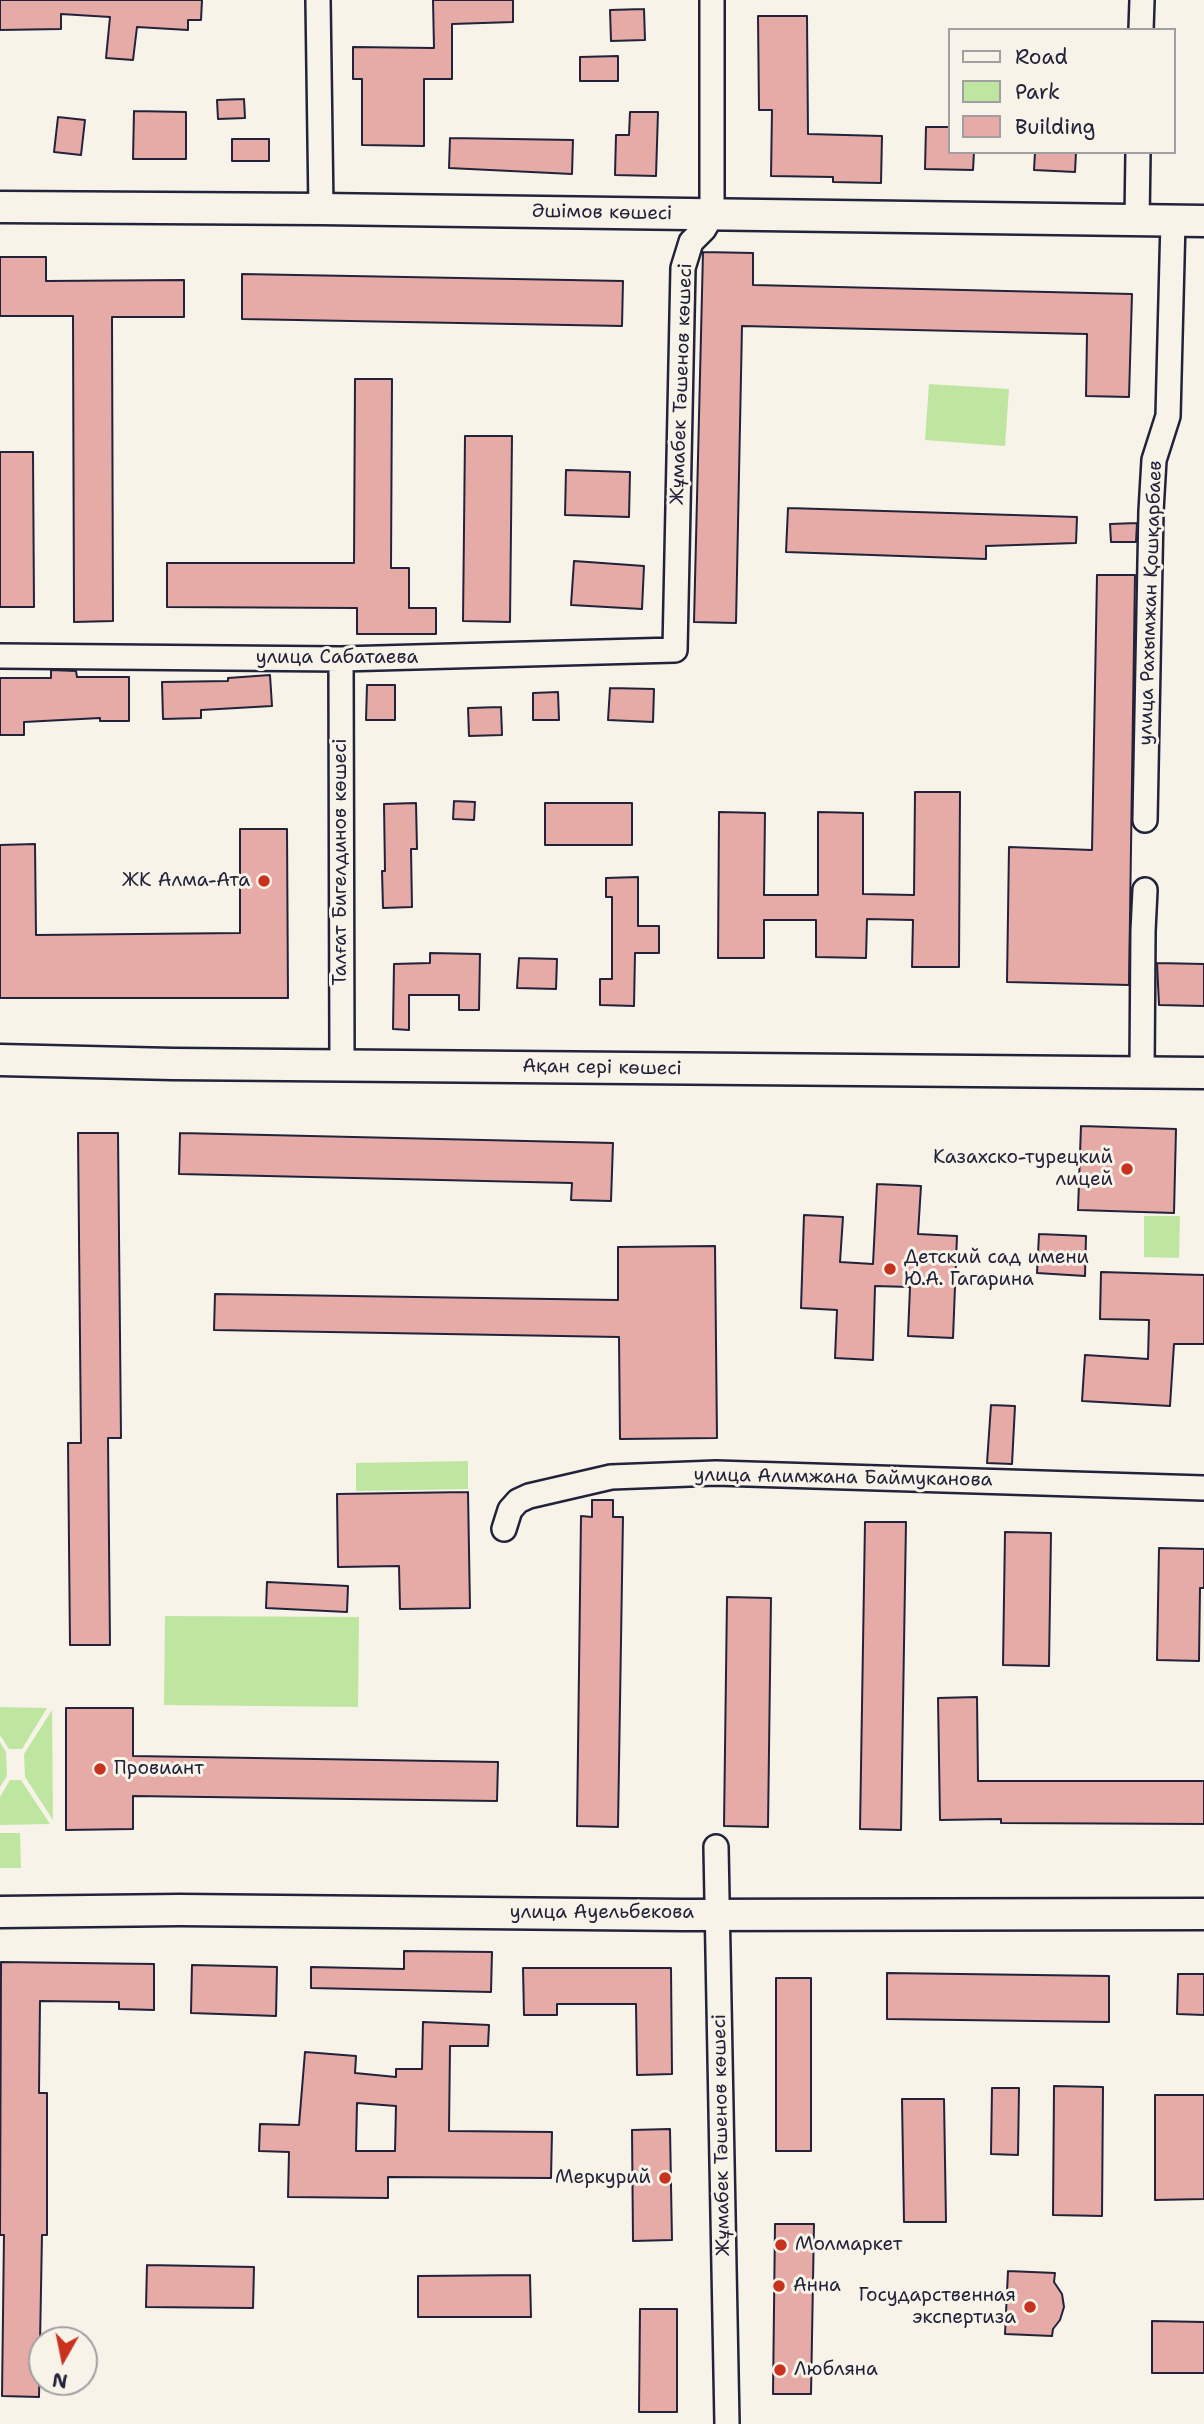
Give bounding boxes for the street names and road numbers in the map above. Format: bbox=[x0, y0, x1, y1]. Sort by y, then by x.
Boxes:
street label: Әшімов көшесі bbox=[532, 200, 672, 226]
street label: Жұмабек Тәшенов көшесі bbox=[666, 263, 698, 505]
street label: улица Рахымжан Қошқарбаев bbox=[1135, 460, 1167, 746]
street label: улица Сабатаева bbox=[256, 647, 418, 669]
street label: Талғат Бигелдинов көшесі bbox=[330, 738, 352, 986]
street label: Ақан сері көшесі bbox=[522, 1055, 682, 1081]
street label: улица Алимжана Баймуканова bbox=[693, 1464, 993, 1492]
street label: улица Ауельбекова bbox=[510, 1902, 694, 1924]
street label: Жұмабек Тәшенов көшесі bbox=[708, 2014, 736, 2256]

